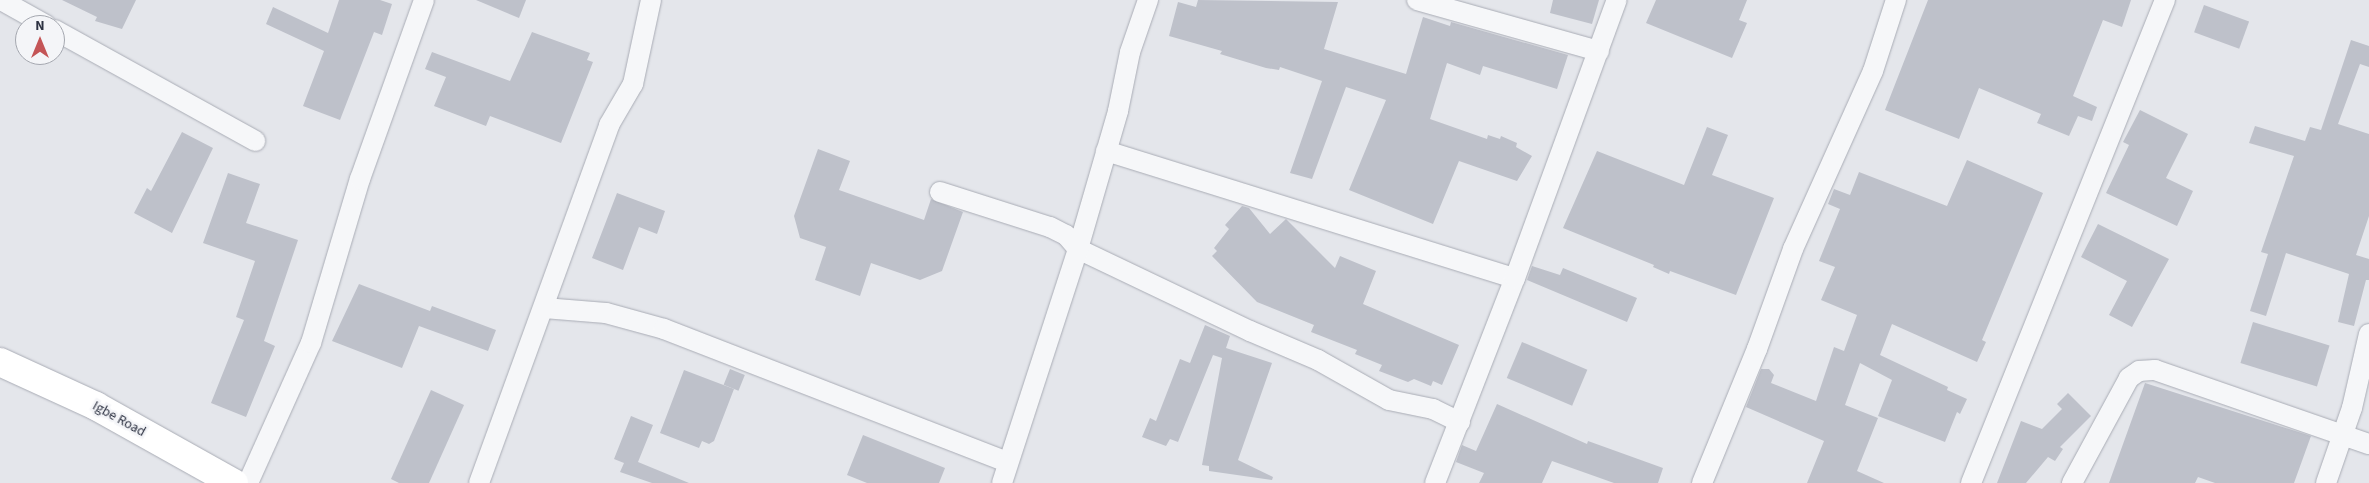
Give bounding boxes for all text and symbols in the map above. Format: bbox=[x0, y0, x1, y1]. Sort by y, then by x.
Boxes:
north arrow bbox=[15, 15, 65, 65]
text: N bbox=[35, 16, 45, 36]
street label: Igbe Road bbox=[89, 398, 149, 440]

